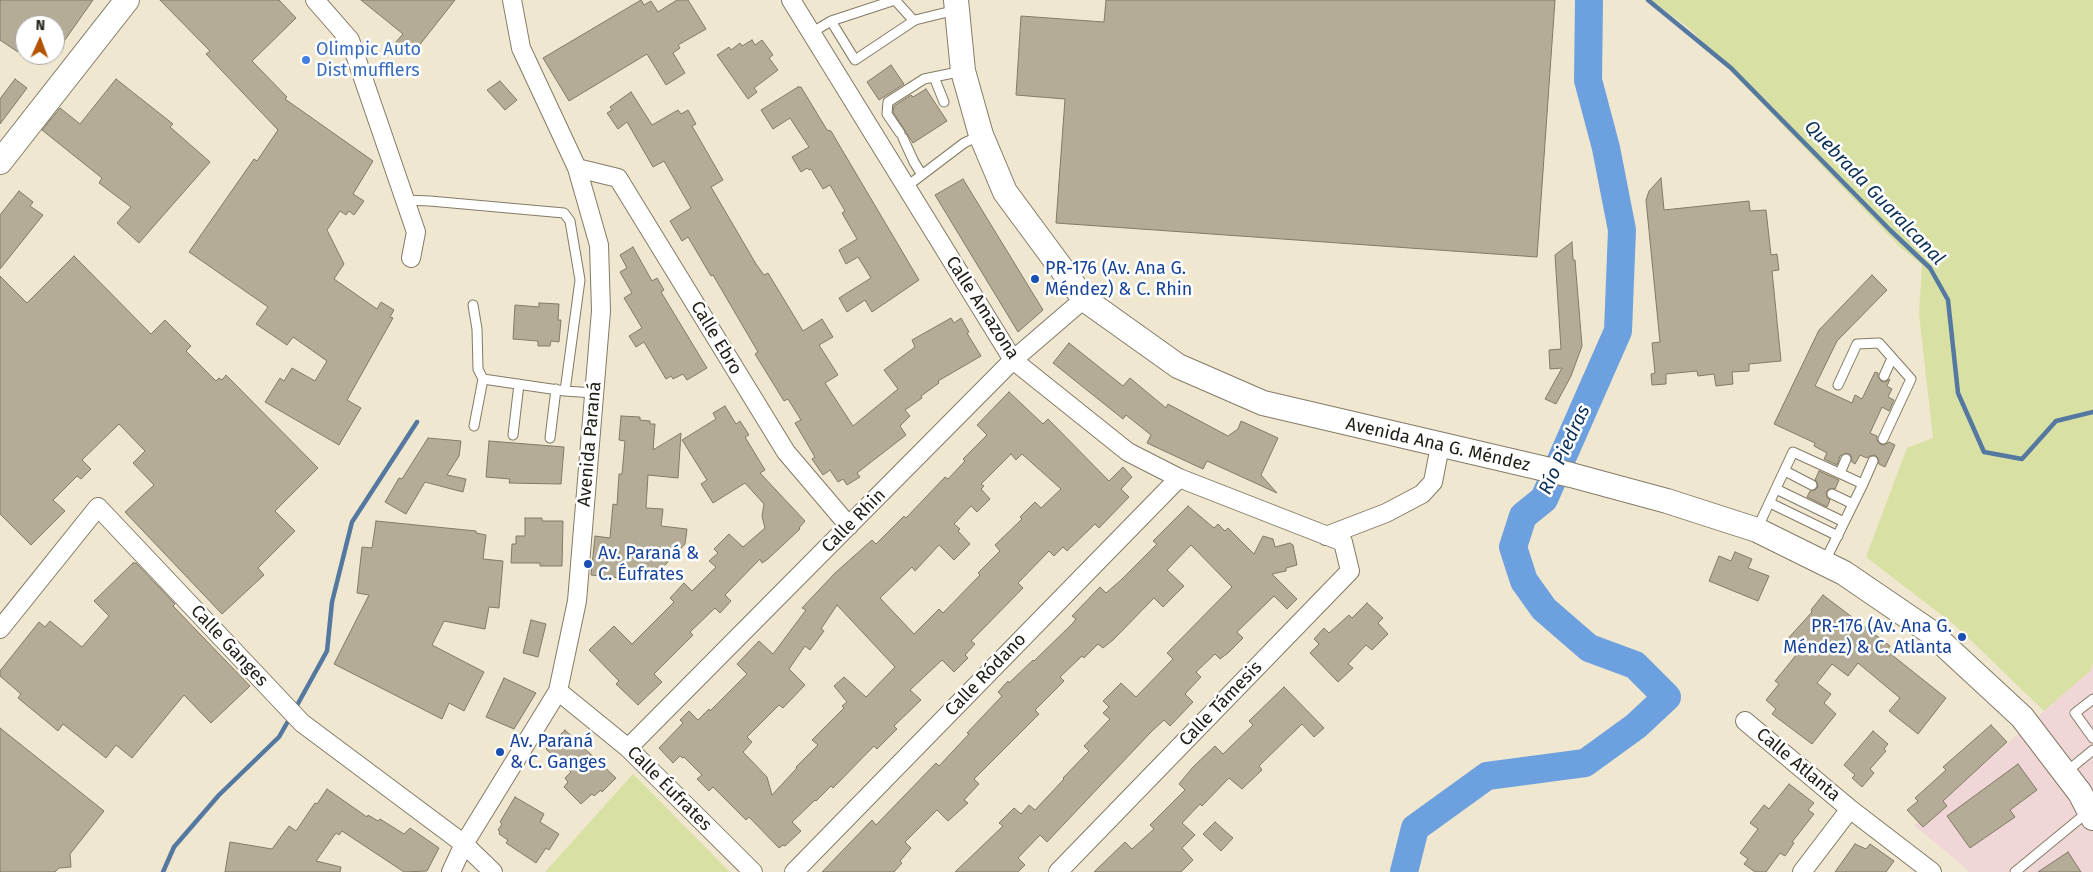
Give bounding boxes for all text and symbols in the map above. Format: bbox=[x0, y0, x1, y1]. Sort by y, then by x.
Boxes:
north arrow bbox=[15, 15, 65, 65]
text: N bbox=[36, 17, 45, 34]
place label: Olimpic Auto Dist mufflers bbox=[316, 39, 421, 82]
marker: Olimpic Auto Dist mufflers bbox=[300, 54, 312, 66]
water label: Quebrada Guaralcanal bbox=[1799, 116, 1949, 270]
street label: Calle Amazona bbox=[941, 252, 1023, 364]
place label: PR-176 (Av. Ana G. Méndez) & C. Rhin bbox=[1045, 258, 1192, 300]
marker: PR-176 (Av. Ana G. Méndez) & C. Rhin bbox=[1029, 273, 1041, 285]
street label: Calle Ebro bbox=[686, 297, 746, 379]
street label: Avenida Paraná bbox=[574, 381, 606, 507]
water label: Río Piedras bbox=[1534, 402, 1596, 498]
street label: Avenida Ana G. Méndez bbox=[1344, 413, 1532, 477]
street label: Calle Rhin bbox=[818, 485, 890, 557]
place label: Av. Paraná & C. Éufrates bbox=[598, 543, 699, 586]
marker: Av. Paraná & C. Éufrates bbox=[582, 558, 594, 570]
street label: Calle Ganges bbox=[186, 601, 272, 691]
place label: PR-176 (Av. Ana G. Méndez) & C. Atlanta bbox=[1783, 616, 1952, 659]
street label: Calle Ródano bbox=[941, 629, 1031, 721]
marker: PR-176 (Av. Ana G. Méndez) & C. Atlanta bbox=[1956, 631, 1968, 643]
street label: Calle Támesis bbox=[1175, 657, 1267, 751]
street label: Calle Atlanta bbox=[1752, 724, 1844, 806]
place label: Av. Paraná & C. Ganges bbox=[510, 731, 606, 774]
street label: Calle Éufrates bbox=[622, 742, 716, 836]
marker: Av. Paraná & C. Ganges bbox=[494, 746, 506, 758]

